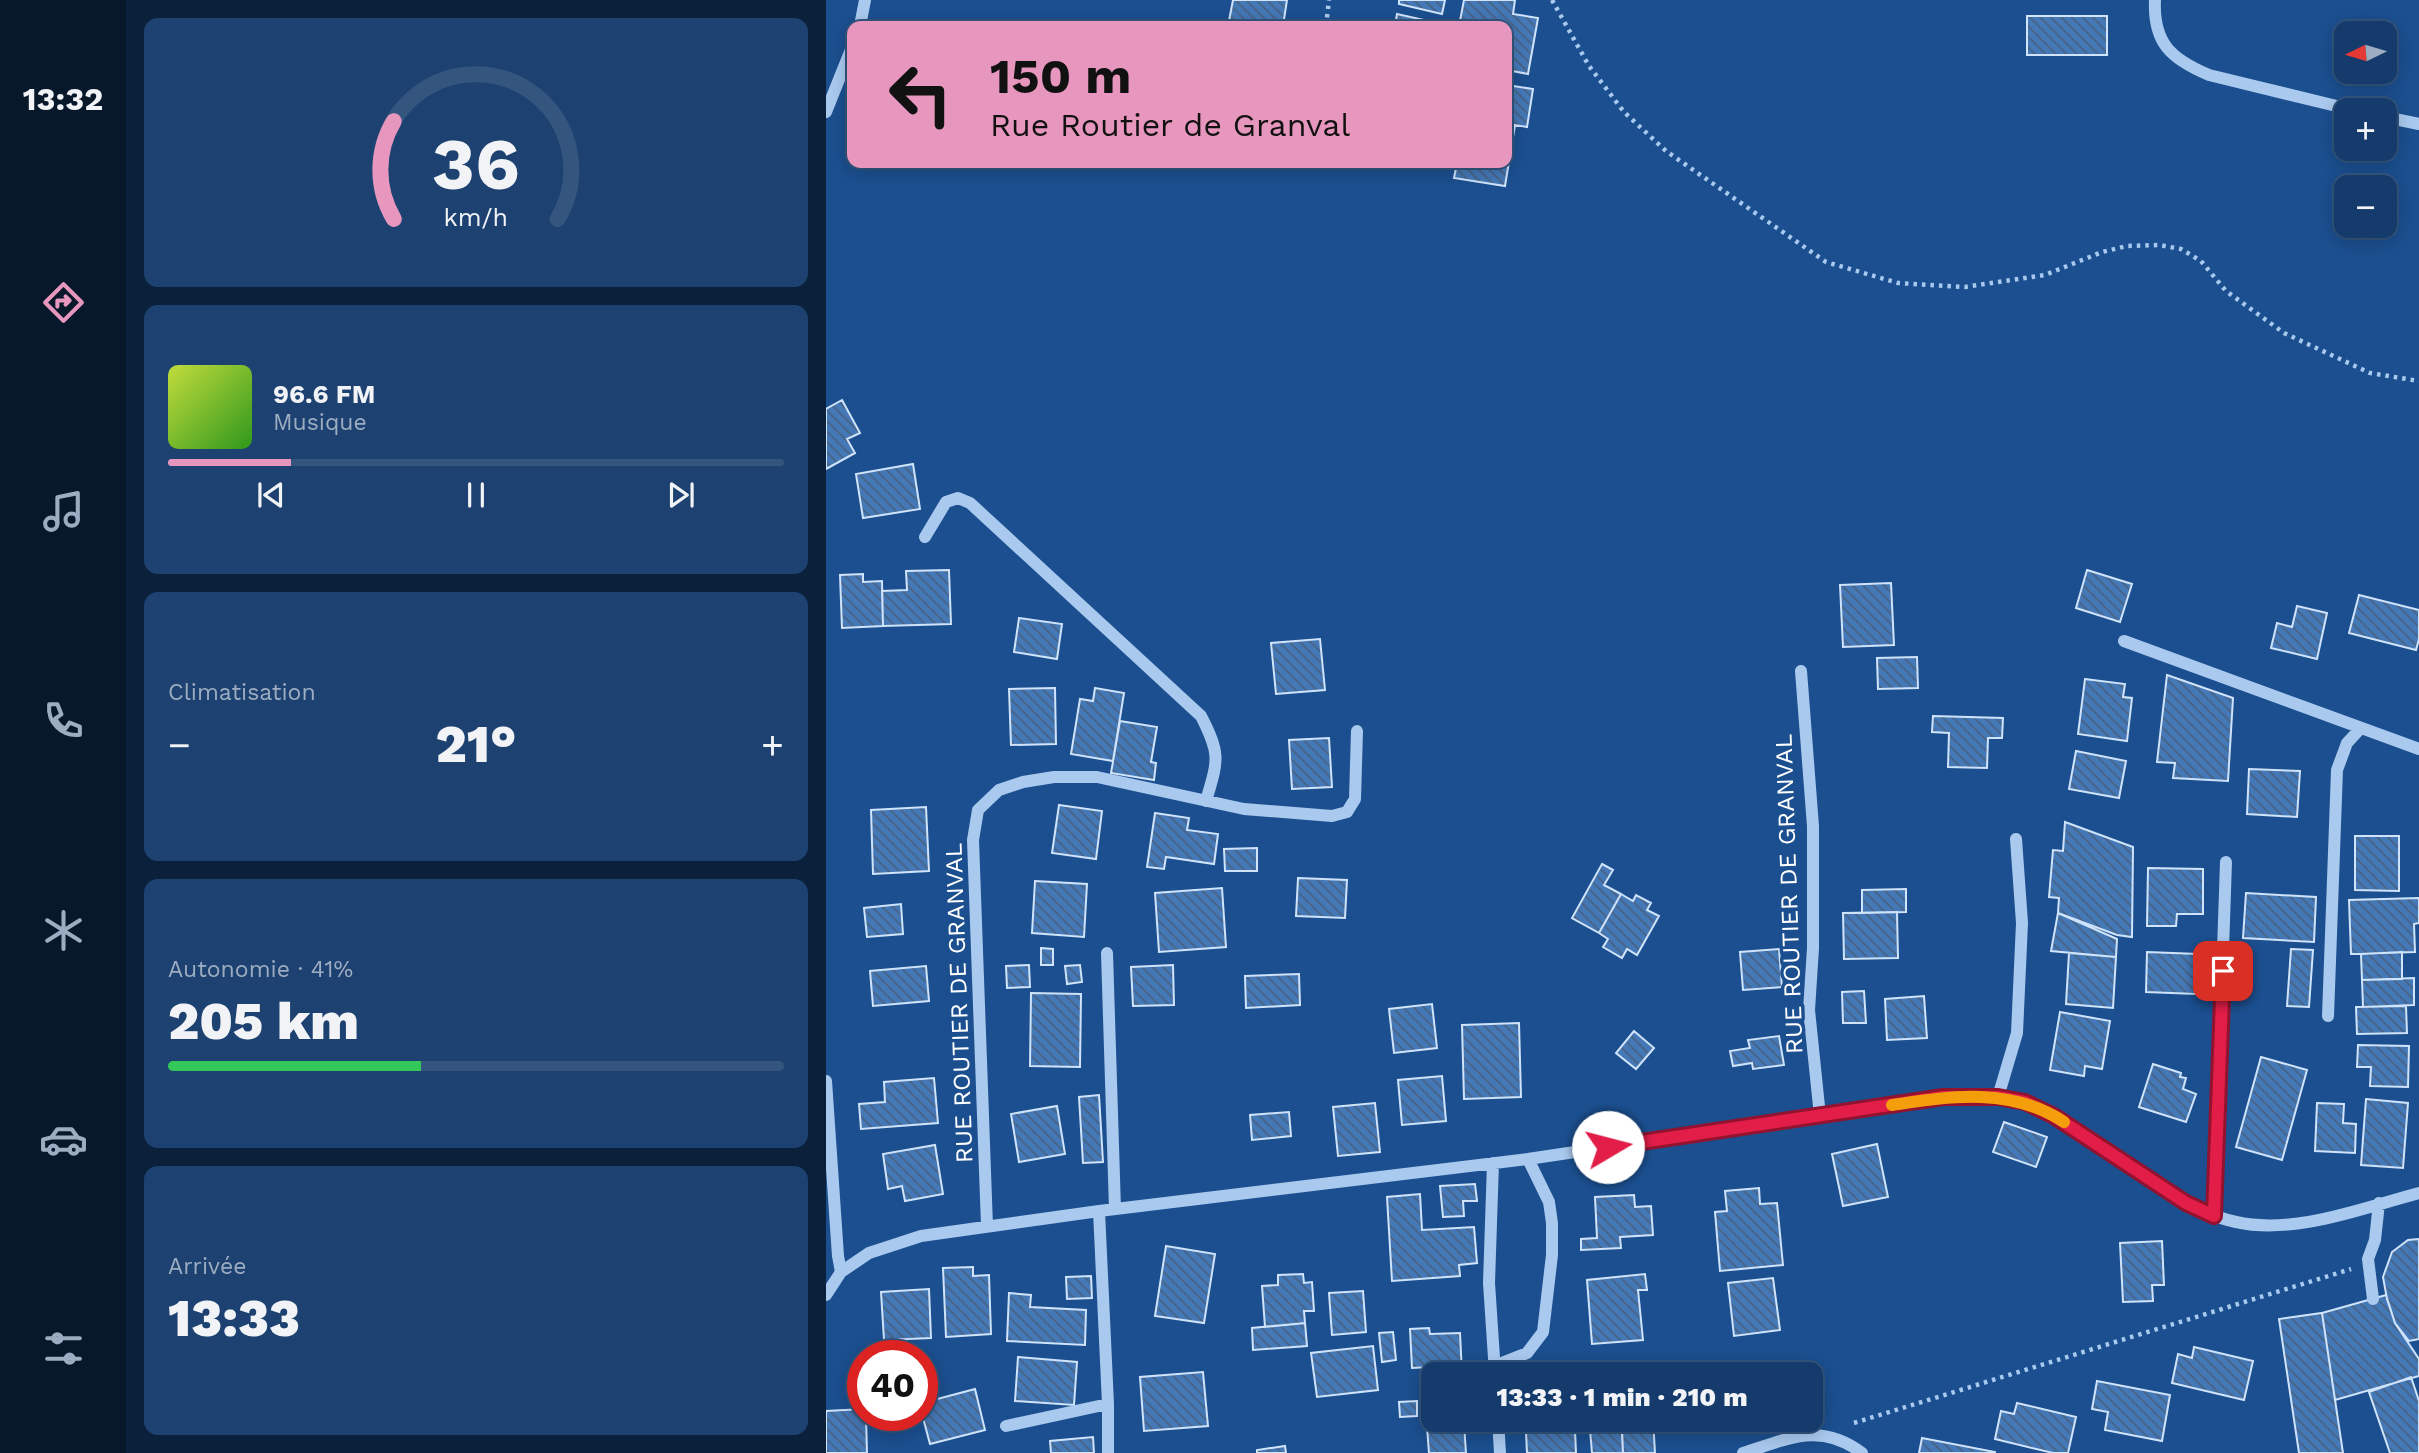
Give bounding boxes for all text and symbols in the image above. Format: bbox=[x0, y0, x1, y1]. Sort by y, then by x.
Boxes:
north arrow bbox=[2334, 21, 2398, 84]
map controls bbox=[2334, 21, 2397, 238]
text: 150 m bbox=[990, 47, 1131, 105]
icon: left bbox=[875, 49, 966, 140]
text: 13:32 bbox=[23, 80, 103, 118]
button: + bbox=[2334, 98, 2397, 161]
text: Rue Routier de Granval bbox=[990, 106, 1350, 144]
text: 36 bbox=[432, 121, 520, 207]
button: − bbox=[2334, 175, 2397, 238]
text: km/h bbox=[444, 202, 508, 231]
icon: directions bbox=[39, 278, 88, 327]
text: 96.6 FM bbox=[273, 379, 375, 409]
text: Musique bbox=[273, 409, 367, 436]
icon: previous bbox=[252, 476, 290, 514]
icon: pause bbox=[457, 476, 495, 514]
icon: next bbox=[662, 476, 700, 514]
icon: music bbox=[39, 487, 88, 536]
text: Climatisation bbox=[168, 679, 316, 706]
icon: phone bbox=[39, 696, 88, 745]
text: 21° bbox=[436, 714, 516, 775]
text: − bbox=[168, 723, 191, 767]
text: + bbox=[761, 723, 784, 767]
street label: RUE ROUTIER DE GRANVAL bbox=[1769, 734, 1809, 1054]
street label: RUE ROUTIER DE GRANVAL bbox=[939, 843, 979, 1163]
icon: climate bbox=[39, 906, 88, 955]
pin bbox=[2193, 941, 2253, 1001]
icon: arrive bbox=[2204, 952, 2242, 990]
text: Autonomie · 41% bbox=[168, 956, 353, 983]
text: 205 km bbox=[168, 991, 359, 1052]
position arrow bbox=[1571, 1110, 1645, 1184]
icon: car bbox=[39, 1115, 88, 1164]
text: Arrivée bbox=[168, 1253, 247, 1280]
text: 13:33 bbox=[168, 1288, 300, 1349]
icon: filters bbox=[39, 1324, 88, 1373]
speed limit sign: 40 bbox=[847, 1340, 938, 1431]
text: 13:33 · 1 min · 210 m bbox=[1496, 1382, 1748, 1412]

